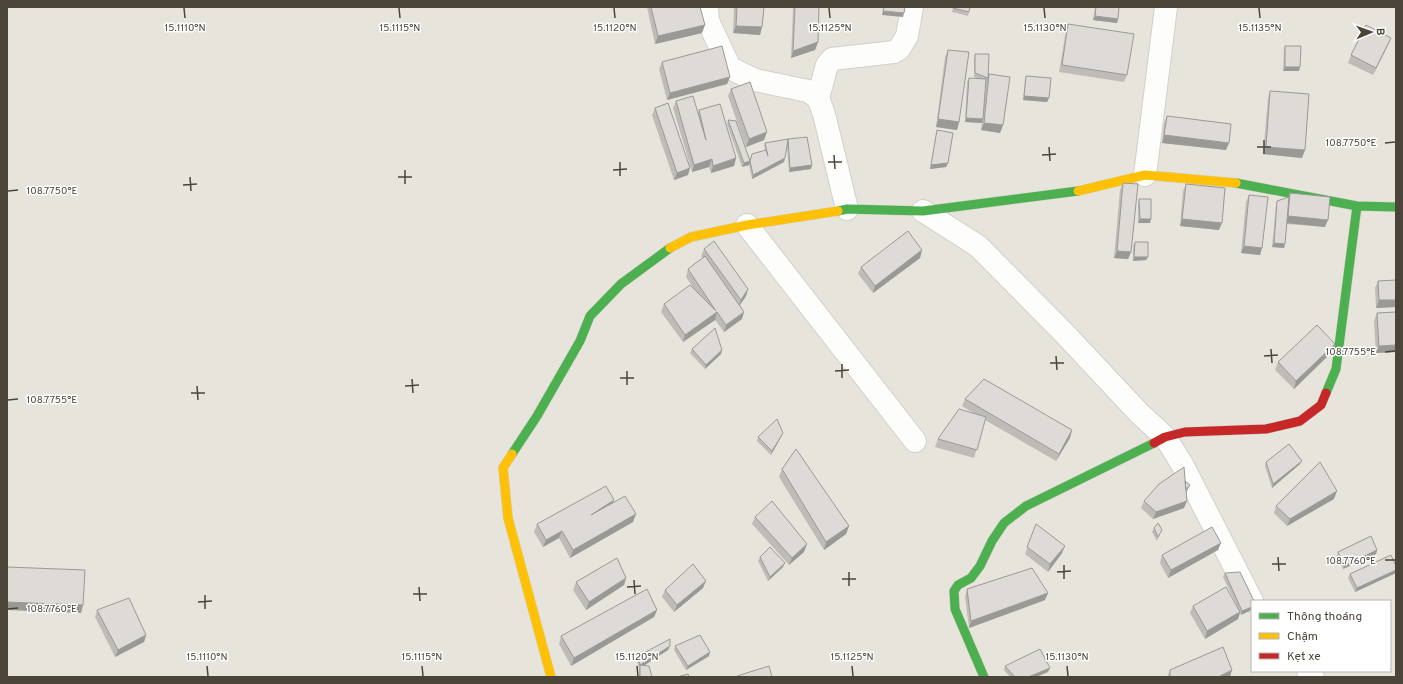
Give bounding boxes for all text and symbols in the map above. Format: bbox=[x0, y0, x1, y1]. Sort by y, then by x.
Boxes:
north arrow bbox=[1351, 12, 1391, 52]
text: 15.1110°N bbox=[165, 22, 205, 35]
text: 15.1115°N bbox=[380, 22, 420, 35]
text: 15.1120°N bbox=[593, 22, 637, 35]
text: 15.1125°N bbox=[808, 22, 852, 35]
text: 15.1130°N bbox=[1023, 22, 1067, 35]
text: 15.1135°N bbox=[1238, 22, 1282, 35]
text: B bbox=[1373, 28, 1387, 36]
text: 108.7750°E bbox=[1326, 137, 1376, 150]
text: 108.7750°E bbox=[27, 185, 77, 198]
text: 108.7755°E bbox=[1326, 346, 1376, 359]
text: 108.7755°E bbox=[27, 394, 77, 407]
text: 108.7760°E bbox=[1326, 555, 1376, 568]
legend bbox=[1251, 600, 1391, 672]
text: 108.7760°E bbox=[27, 603, 77, 616]
text: Thông thoáng bbox=[1287, 609, 1362, 625]
text: Chậm bbox=[1287, 629, 1318, 645]
text: Kẹt xe bbox=[1287, 649, 1321, 665]
text: 15.1110°N bbox=[187, 651, 227, 664]
text: 15.1115°N bbox=[402, 651, 442, 664]
text: 15.1120°N bbox=[615, 651, 659, 664]
text: 15.1125°N bbox=[830, 651, 874, 664]
text: 15.1130°N bbox=[1045, 651, 1089, 664]

